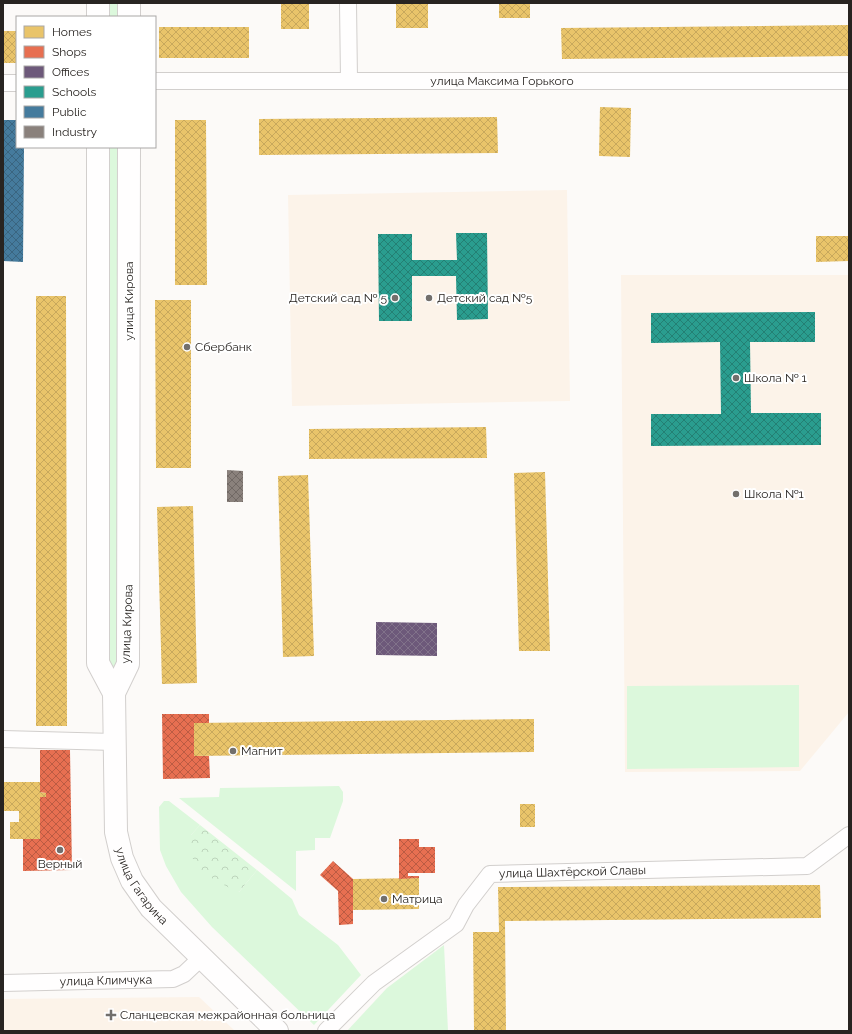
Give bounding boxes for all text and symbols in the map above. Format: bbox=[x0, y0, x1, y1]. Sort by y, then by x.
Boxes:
legend bbox=[16, 16, 156, 148]
text: Homes bbox=[52, 25, 92, 39]
text: Shops bbox=[52, 45, 87, 59]
text: Offices bbox=[52, 65, 89, 79]
street label: улица Максима Горького bbox=[430, 74, 574, 88]
text: Schools bbox=[52, 85, 96, 99]
text: Public bbox=[52, 105, 87, 119]
text: Industry bbox=[52, 125, 98, 139]
street label: улица Кирова bbox=[122, 261, 136, 341]
place label: Детский сад № 5 bbox=[289, 291, 387, 305]
place label: Детский сад №5 bbox=[437, 291, 533, 305]
marker: Детский сад № 5 bbox=[390, 293, 400, 303]
marker: Детский сад №5 bbox=[424, 293, 434, 303]
place label: Сбербанк bbox=[195, 340, 252, 354]
marker: Сбербанк bbox=[182, 342, 192, 352]
place label: Школа № 1 bbox=[744, 371, 807, 385]
marker: Школа № 1 bbox=[731, 373, 741, 383]
place label: Школа №1 bbox=[744, 487, 804, 501]
marker: Школа №1 bbox=[731, 489, 741, 499]
street label: улица Кирова bbox=[119, 584, 135, 664]
place label: Магнит bbox=[241, 744, 283, 758]
marker: Магнит bbox=[228, 746, 238, 756]
marker: Верный bbox=[55, 845, 65, 855]
street label: улица Гагарина bbox=[113, 846, 171, 927]
place label: Верный bbox=[38, 857, 82, 871]
street label: улица Шахтёрской Славы bbox=[499, 863, 646, 881]
place label: Матрица bbox=[392, 892, 443, 906]
marker: Матрица bbox=[379, 894, 389, 904]
street label: улица Климчука bbox=[60, 972, 152, 989]
place label: Сланцевская межрайонная больница bbox=[120, 1008, 335, 1022]
marker: Сланцевская межрайонная больница bbox=[105, 1009, 117, 1021]

